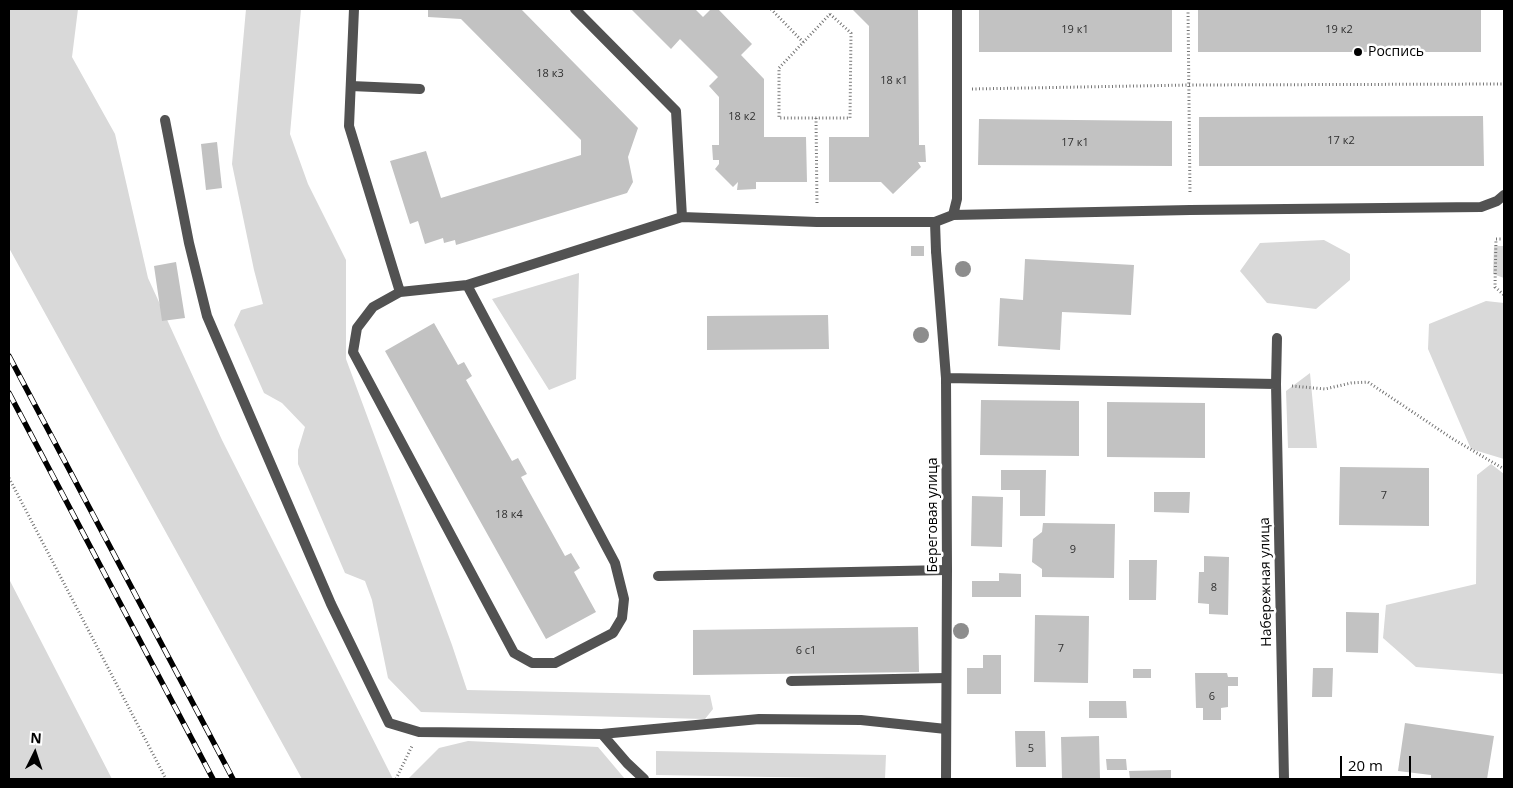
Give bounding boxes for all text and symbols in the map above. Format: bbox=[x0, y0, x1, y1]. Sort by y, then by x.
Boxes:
house number: 19 к1 bbox=[1061, 23, 1089, 37]
house number: 19 к2 bbox=[1325, 23, 1353, 37]
place label: Роспись bbox=[1368, 44, 1424, 60]
marker: Роспись bbox=[1352, 46, 1364, 58]
house number: 18 к3 bbox=[536, 67, 564, 81]
house number: 18 к1 bbox=[880, 74, 908, 88]
house number: 18 к2 bbox=[728, 110, 756, 124]
house number: 17 к2 bbox=[1327, 134, 1355, 148]
house number: 17 к1 bbox=[1061, 136, 1089, 150]
street label: Береговая улица bbox=[925, 458, 941, 572]
house number: 7 bbox=[1381, 489, 1387, 503]
house number: 18 к4 bbox=[495, 508, 523, 522]
street label: Набережная улица bbox=[1256, 517, 1276, 647]
house number: 9 bbox=[1070, 543, 1076, 557]
house number: 8 bbox=[1211, 581, 1217, 595]
house number: 7 bbox=[1058, 642, 1064, 656]
house number: 6 с1 bbox=[796, 644, 816, 658]
house number: 6 bbox=[1209, 690, 1215, 704]
north arrow bbox=[10, 728, 60, 778]
text: N bbox=[30, 728, 42, 747]
house number: 5 bbox=[1028, 742, 1034, 756]
scale bar bbox=[1343, 746, 1414, 778]
text: 20 m bbox=[1348, 755, 1383, 775]

